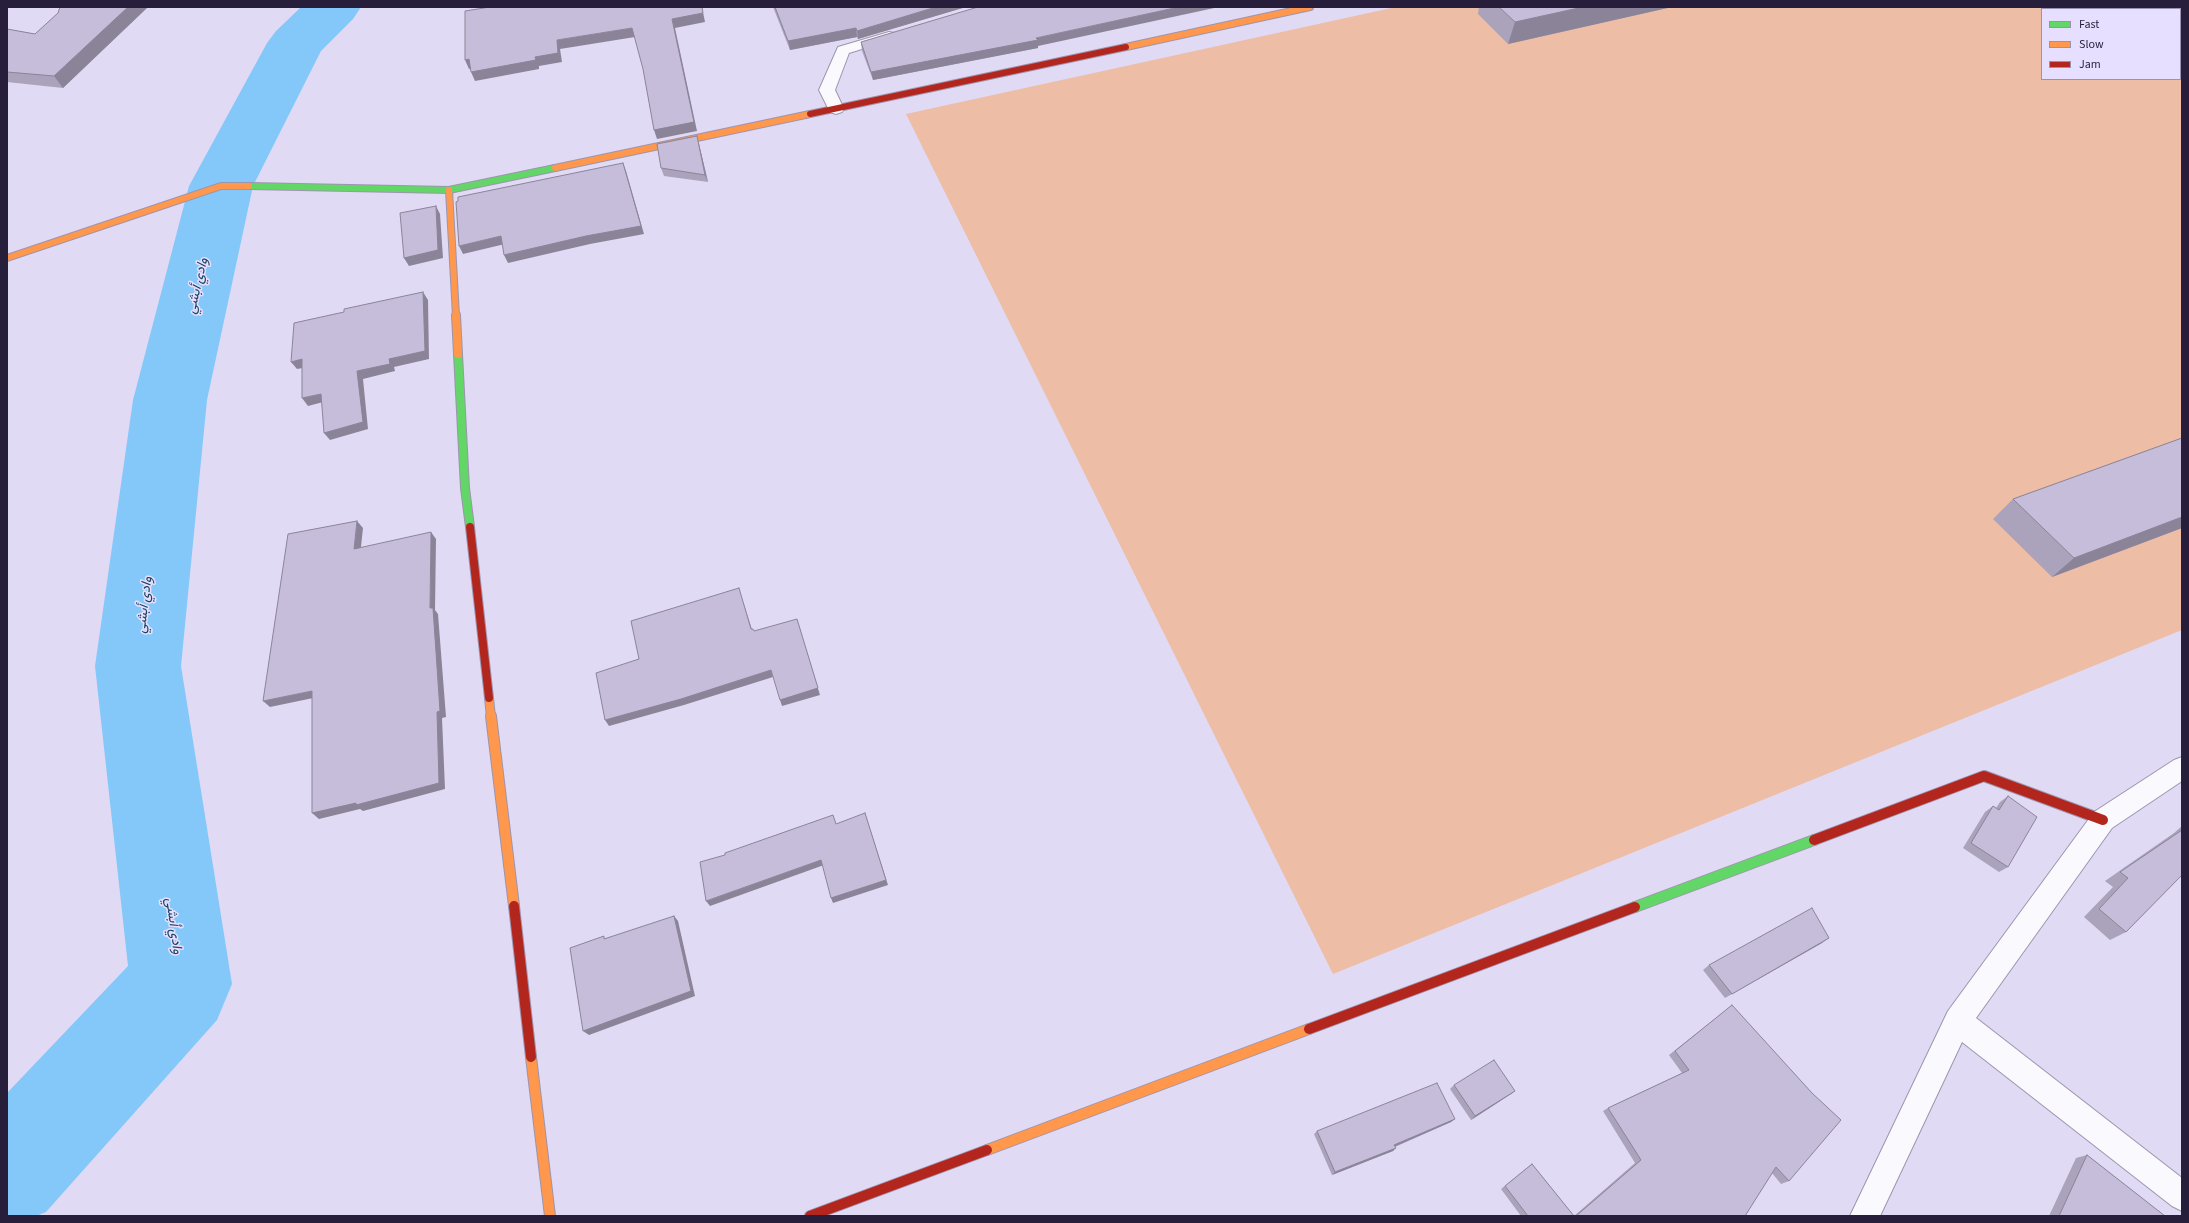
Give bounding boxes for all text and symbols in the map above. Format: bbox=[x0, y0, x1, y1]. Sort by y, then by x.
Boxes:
legend bbox=[2041, 8, 2181, 80]
text: Fast bbox=[2079, 16, 2099, 33]
text: Slow bbox=[2079, 36, 2104, 53]
text: Jam bbox=[2079, 56, 2101, 73]
water label: وادي أبشي bbox=[183, 256, 213, 316]
water label: وادي أبشي bbox=[133, 576, 157, 634]
water label: وادي أبشي bbox=[161, 897, 185, 955]

